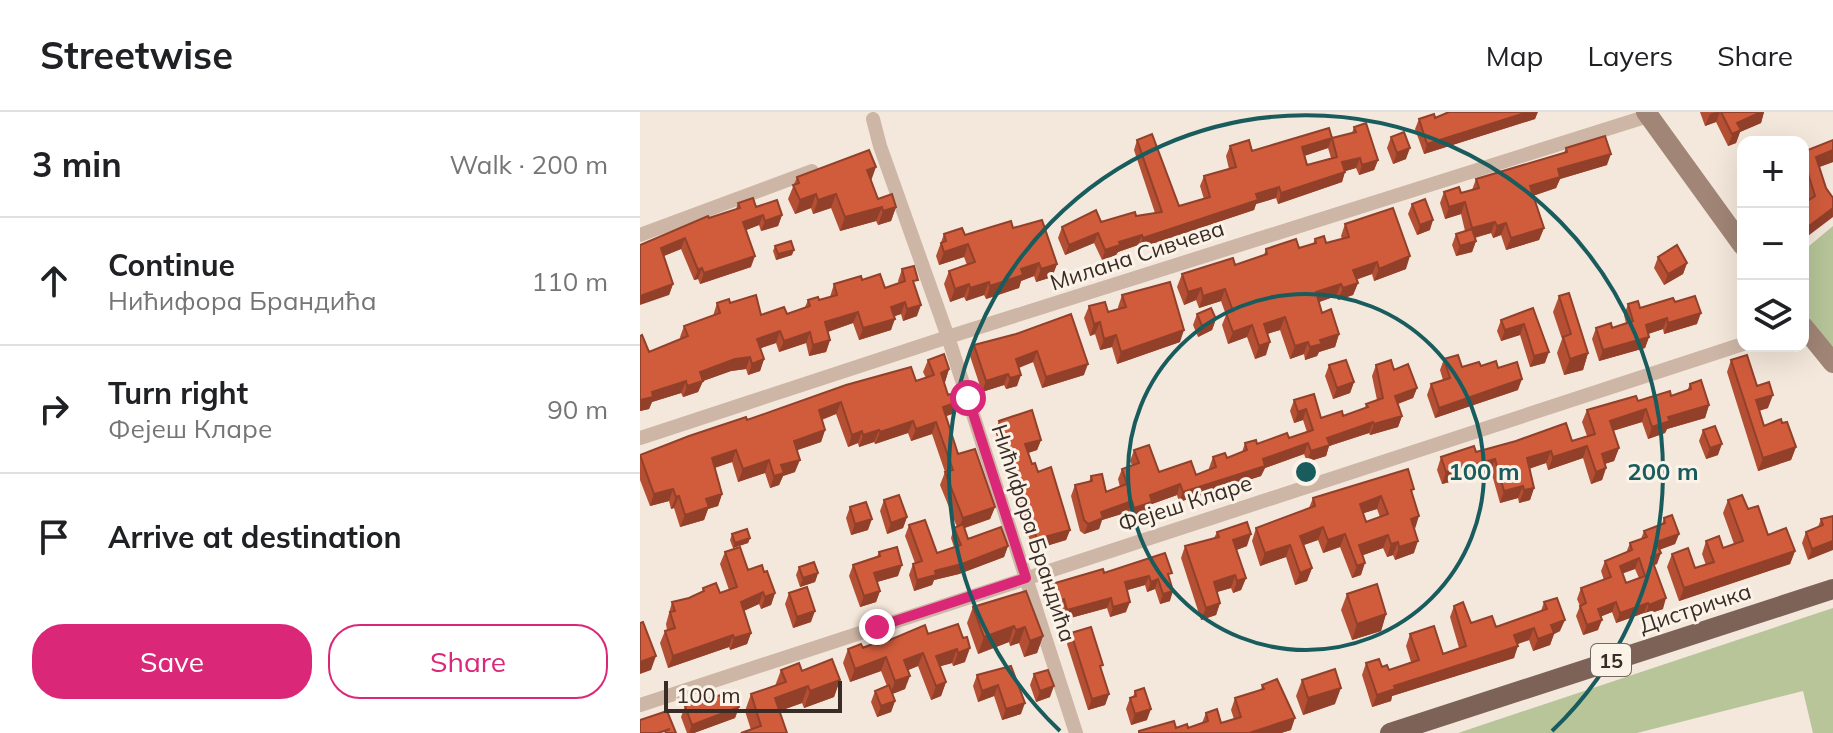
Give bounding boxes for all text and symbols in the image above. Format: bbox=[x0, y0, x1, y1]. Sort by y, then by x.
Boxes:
text: Streetwise bbox=[40, 31, 233, 79]
text: Map bbox=[1486, 38, 1543, 73]
text: Layers bbox=[1587, 38, 1673, 73]
text: Share bbox=[1717, 38, 1793, 73]
map controls bbox=[1737, 136, 1809, 352]
button: + bbox=[1737, 136, 1809, 208]
text: 3 min bbox=[32, 143, 122, 186]
text: Walk · 200 m bbox=[449, 148, 608, 181]
button: − bbox=[1737, 208, 1809, 280]
street label: Милана Сивчева bbox=[1046, 214, 1228, 296]
text: Continue bbox=[108, 246, 235, 284]
icon: ahead bbox=[32, 259, 76, 303]
text: 110 m bbox=[532, 265, 608, 298]
button: layers bbox=[1737, 280, 1809, 352]
text: Нићифора Брандића bbox=[108, 284, 377, 317]
text: Turn right bbox=[108, 374, 248, 412]
route start bbox=[950, 380, 986, 416]
icon: right bbox=[32, 387, 76, 431]
text: 90 m bbox=[547, 393, 608, 426]
text: Фејеш Кларе bbox=[108, 412, 272, 445]
street label: Нићифора Брандића bbox=[986, 421, 1082, 645]
text: 100 m bbox=[1448, 456, 1520, 486]
text: 200 m bbox=[1627, 456, 1699, 486]
centre of rings bbox=[1292, 458, 1320, 486]
street label: Фејеш Кларе bbox=[1115, 468, 1255, 538]
icon: arrive bbox=[32, 515, 76, 559]
text: Arrive at destination bbox=[108, 518, 402, 556]
street label: Дистричка bbox=[1636, 577, 1754, 639]
route end bbox=[859, 609, 895, 645]
button: Save bbox=[32, 624, 312, 699]
button: Share bbox=[328, 624, 608, 699]
road number: 15 bbox=[1591, 644, 1631, 676]
scale bar bbox=[664, 677, 842, 713]
text: 100 m bbox=[676, 681, 741, 709]

